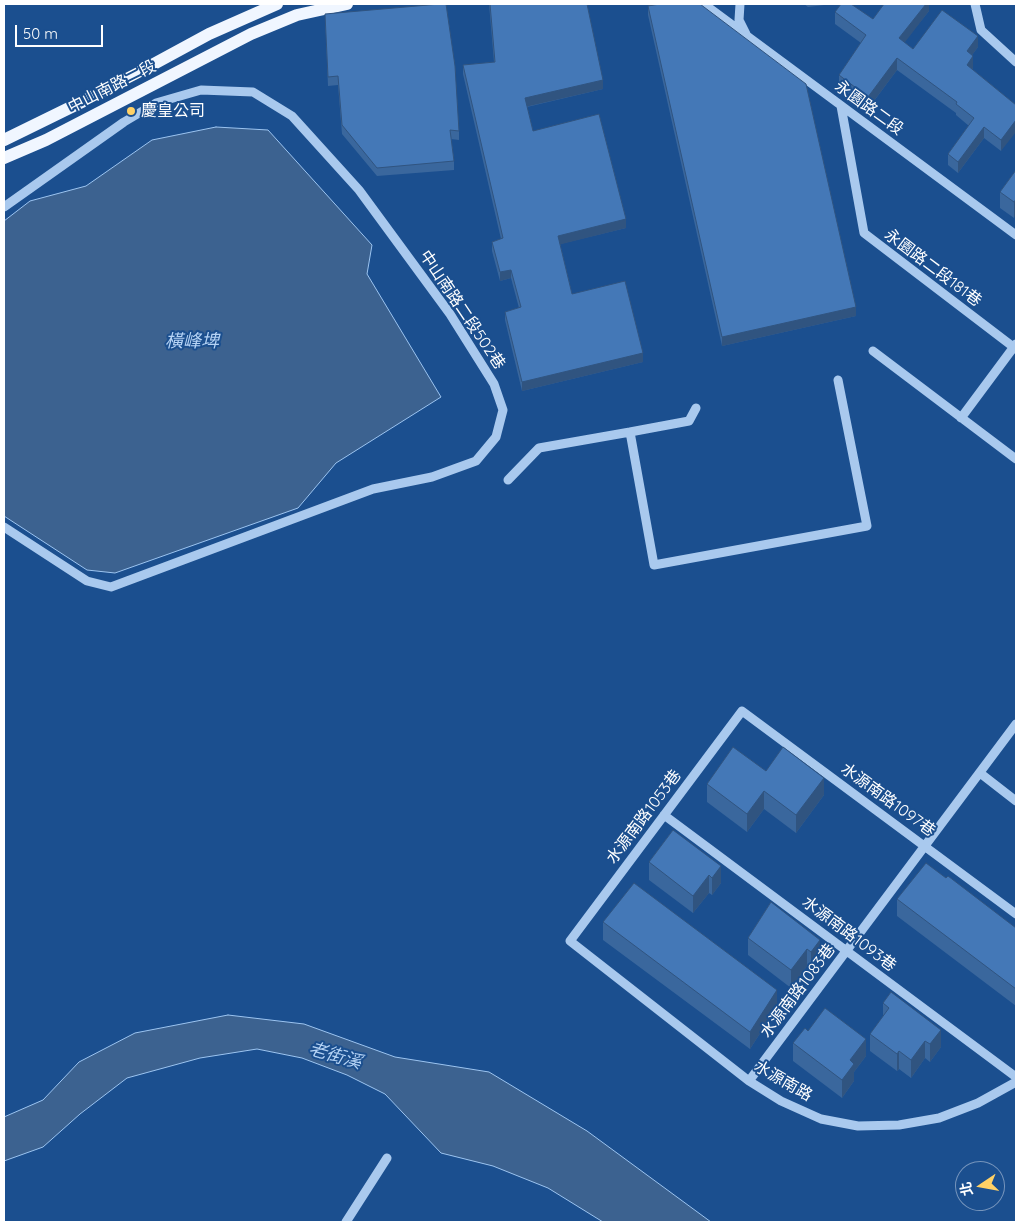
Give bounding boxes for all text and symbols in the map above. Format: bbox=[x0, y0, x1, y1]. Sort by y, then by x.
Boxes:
scale bar bbox=[18, 15, 105, 47]
text: 50 m bbox=[23, 24, 58, 43]
street label: 中山南路二段 bbox=[65, 57, 159, 117]
street label: 永園路二段 bbox=[831, 77, 907, 139]
place label: 慶皇公司 bbox=[141, 101, 205, 121]
marker: 慶皇公司 bbox=[125, 105, 137, 117]
street label: 永園路二段181巷 bbox=[881, 225, 985, 311]
street label: 中山南路二段502巷 bbox=[415, 247, 509, 373]
water label: 橫峰埤 bbox=[165, 331, 219, 353]
street label: 水源南路1097巷 bbox=[837, 759, 939, 841]
street label: 水源南路1053巷 bbox=[602, 766, 686, 868]
street label: 水源南路1093巷 bbox=[798, 892, 900, 976]
street label: 水源南路1083巷 bbox=[756, 940, 840, 1042]
water label: 老街溪 bbox=[306, 1038, 364, 1074]
street label: 水源南路 bbox=[750, 1057, 816, 1105]
north arrow bbox=[955, 1161, 1005, 1211]
text: 北 bbox=[956, 1180, 977, 1198]

